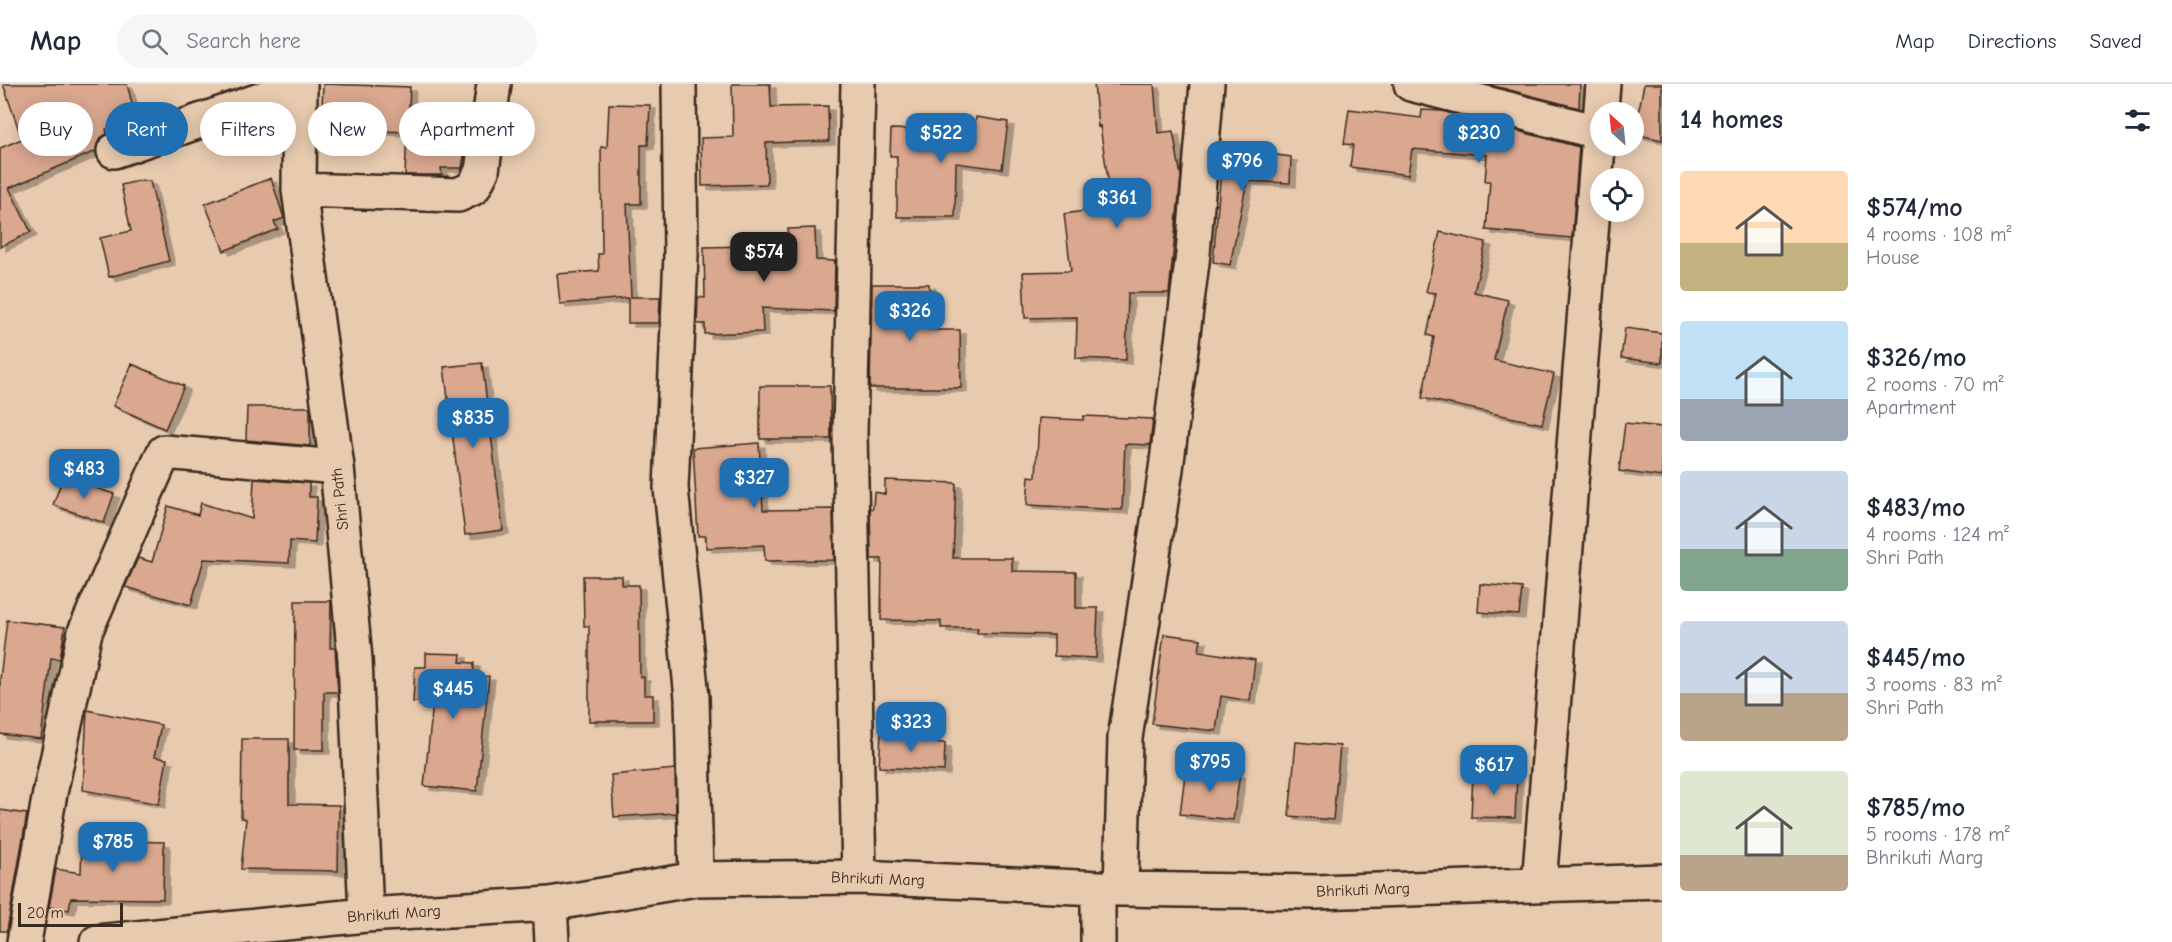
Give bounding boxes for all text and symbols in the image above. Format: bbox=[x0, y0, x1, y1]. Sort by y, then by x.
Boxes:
search box bbox=[117, 14, 537, 68]
text: Map bbox=[30, 25, 81, 57]
icon: search bbox=[138, 25, 171, 58]
text: Search here bbox=[186, 28, 301, 54]
text: Map bbox=[1895, 29, 1935, 53]
text: Directions bbox=[1968, 29, 2057, 53]
text: Saved bbox=[2090, 29, 2142, 53]
chip: Buy bbox=[18, 102, 93, 156]
chip: Rent bbox=[105, 102, 188, 156]
chip: Filters bbox=[200, 102, 296, 156]
chip: New bbox=[308, 102, 387, 156]
chip: Apartment bbox=[399, 102, 535, 156]
north arrow bbox=[1590, 102, 1644, 156]
map controls bbox=[1590, 102, 1644, 222]
icon: filters bbox=[2121, 104, 2154, 137]
text: 14 homes bbox=[1680, 105, 1783, 135]
pin: $522 bbox=[905, 113, 977, 164]
pin: $230 bbox=[1443, 113, 1515, 164]
text: $522 bbox=[920, 121, 962, 144]
text: $230 bbox=[1457, 121, 1501, 144]
pin: $796 bbox=[1206, 141, 1278, 192]
text: $796 bbox=[1221, 149, 1263, 172]
button: locate bbox=[1590, 168, 1644, 222]
pin: $361 bbox=[1081, 178, 1153, 229]
text: $361 bbox=[1097, 186, 1137, 209]
text: $574/mo bbox=[1866, 193, 1963, 223]
icon: home bbox=[1728, 195, 1800, 267]
text: 4 rooms · 108 m² bbox=[1866, 223, 2011, 246]
pin: $574 bbox=[728, 232, 800, 283]
text: $574 bbox=[744, 240, 784, 263]
text: House bbox=[1866, 246, 1920, 269]
pin: $326 bbox=[874, 291, 946, 342]
text: $326 bbox=[889, 299, 931, 322]
text: $326/mo bbox=[1866, 343, 1967, 373]
icon: home bbox=[1728, 345, 1800, 417]
text: 2 rooms · 70 m² bbox=[1866, 373, 2003, 396]
text: Apartment bbox=[1866, 396, 1956, 419]
pin: $835 bbox=[437, 398, 509, 449]
text: $835 bbox=[452, 406, 494, 429]
pin: $483 bbox=[48, 449, 120, 500]
text: $483 bbox=[63, 457, 105, 480]
pin: $327 bbox=[718, 458, 790, 509]
text: $327 bbox=[734, 466, 774, 489]
street label: Shri Path bbox=[328, 467, 352, 531]
text: $483/mo bbox=[1866, 493, 1966, 523]
icon: home bbox=[1728, 495, 1800, 567]
text: 4 rooms · 124 m² bbox=[1866, 523, 2009, 546]
text: Shri Path bbox=[1866, 546, 1944, 569]
text: $445/mo bbox=[1866, 643, 1965, 673]
icon: home bbox=[1728, 645, 1800, 717]
pin: $445 bbox=[417, 669, 489, 720]
text: 3 rooms · 83 m² bbox=[1866, 673, 2002, 696]
text: $445 bbox=[432, 677, 474, 700]
text: Shri Path bbox=[1866, 696, 1944, 719]
pin: $323 bbox=[875, 702, 947, 753]
text: $323 bbox=[890, 710, 932, 733]
pin: $795 bbox=[1174, 742, 1246, 793]
pin: $617 bbox=[1458, 745, 1530, 796]
text: $795 bbox=[1189, 750, 1231, 773]
text: $617 bbox=[1474, 753, 1514, 776]
text: $785/mo bbox=[1866, 793, 1965, 823]
icon: home bbox=[1728, 795, 1800, 867]
pin: $785 bbox=[77, 822, 149, 873]
text: 5 rooms · 178 m² bbox=[1866, 823, 2010, 846]
text: $785 bbox=[92, 830, 134, 853]
text: Bhrikuti Marg bbox=[1866, 846, 1983, 869]
street label: Bhrikuti Marg bbox=[831, 868, 925, 890]
street label: Bhrikuti Marg bbox=[1316, 879, 1410, 901]
scale bar bbox=[18, 900, 123, 928]
street label: Bhrikuti Marg bbox=[347, 902, 441, 926]
text: 20 m bbox=[27, 904, 64, 922]

